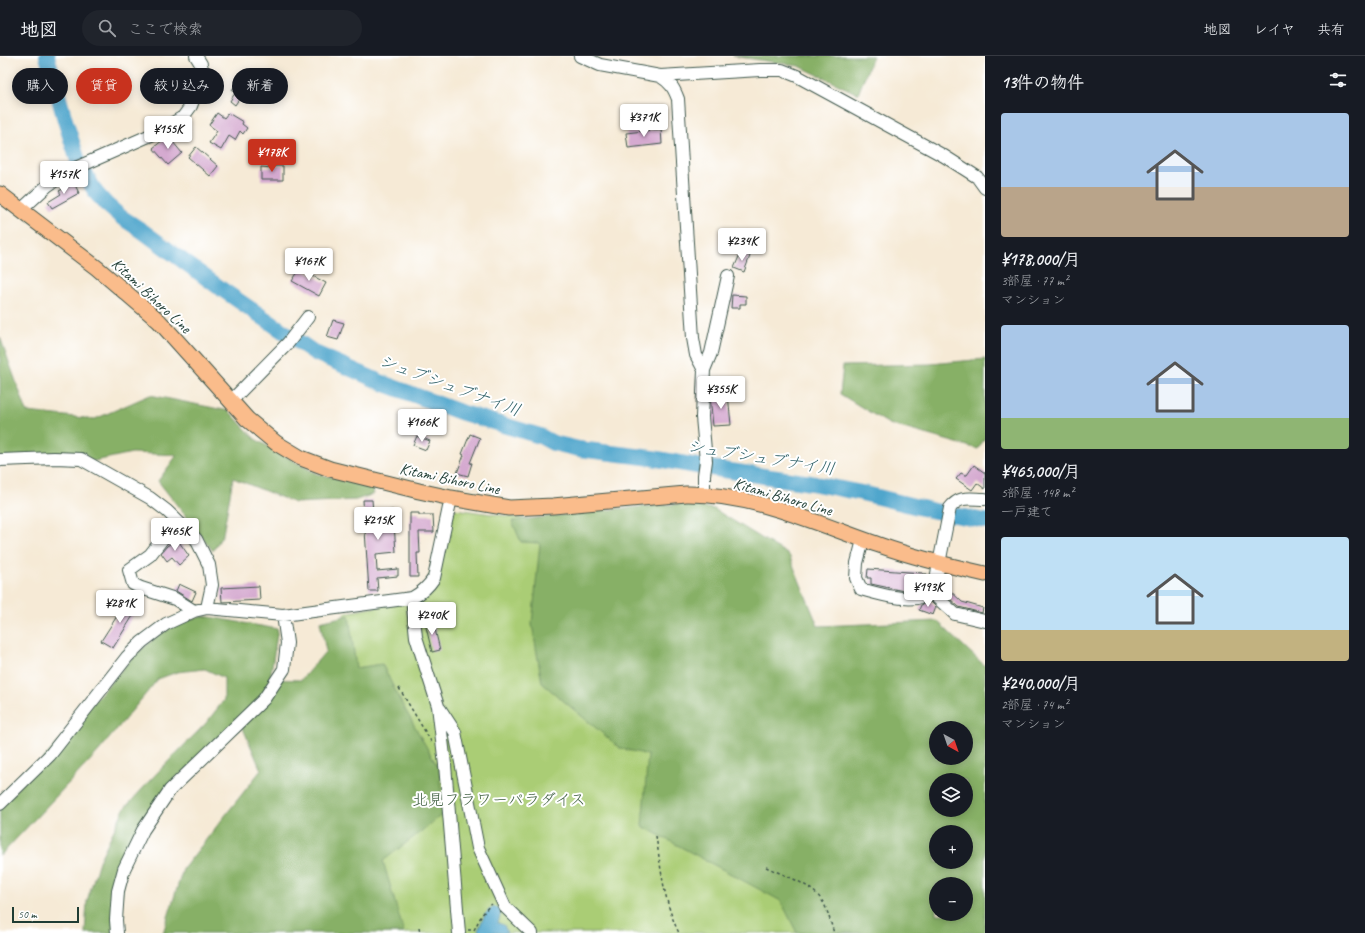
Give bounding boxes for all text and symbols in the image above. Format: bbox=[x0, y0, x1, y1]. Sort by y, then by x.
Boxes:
search box bbox=[82, 10, 362, 46]
icon: search bbox=[96, 17, 118, 39]
text: 地図 bbox=[20, 18, 58, 42]
text: ここで検索 bbox=[128, 20, 203, 39]
text: 地図 bbox=[1204, 21, 1232, 38]
text: レイヤ bbox=[1254, 21, 1295, 38]
text: 共有 bbox=[1317, 21, 1345, 38]
chip: 購入 bbox=[12, 68, 68, 104]
chip: 賃貸 bbox=[76, 68, 132, 104]
chip: 絞り込み bbox=[140, 68, 224, 104]
chip: 新着 bbox=[232, 68, 288, 104]
icon: filters bbox=[1327, 69, 1349, 91]
text: 13件の物件 bbox=[1001, 72, 1084, 93]
pin: ¥371K bbox=[616, 104, 672, 138]
text: ¥371K bbox=[629, 109, 659, 125]
pin: ¥155K bbox=[140, 116, 196, 150]
text: ¥155K bbox=[153, 121, 183, 137]
pin: ¥178K bbox=[244, 139, 300, 173]
icon: home bbox=[1139, 139, 1211, 211]
text: ¥178K bbox=[257, 144, 287, 160]
pin: ¥157K bbox=[36, 161, 92, 195]
text: ¥157K bbox=[49, 166, 79, 182]
pin: ¥234K bbox=[714, 228, 770, 262]
text: ¥234K bbox=[727, 233, 757, 249]
pin: ¥167K bbox=[281, 248, 337, 282]
text: ¥178,000/月 bbox=[1001, 249, 1080, 270]
text: ¥167K bbox=[294, 253, 324, 269]
street label: Kitami Bihoro Line bbox=[107, 254, 197, 339]
text: 3部屋 · 77 m² bbox=[1001, 273, 1068, 289]
text: マンション bbox=[1001, 292, 1065, 308]
water label: シュブシュブナイ川 bbox=[376, 350, 524, 421]
icon: home bbox=[1139, 351, 1211, 423]
pin: ¥355K bbox=[693, 376, 749, 410]
text: ¥355K bbox=[706, 381, 736, 397]
pin: ¥166K bbox=[394, 409, 450, 443]
text: ¥166K bbox=[407, 414, 437, 430]
water label: シュブシュブナイ川 bbox=[685, 435, 836, 480]
street label: Kitami Bihoro Line bbox=[398, 459, 503, 500]
text: ¥465,000/月 bbox=[1001, 461, 1081, 482]
street label: Kitami Bihoro Line bbox=[731, 473, 836, 521]
text: 5部屋 · 148 m² bbox=[1001, 485, 1074, 501]
text: 一戸建て bbox=[1001, 504, 1053, 520]
pin: ¥215K bbox=[350, 507, 406, 541]
text: ¥215K bbox=[363, 512, 393, 528]
pin: ¥465K bbox=[147, 518, 203, 552]
text: ¥465K bbox=[160, 523, 190, 539]
icon: home bbox=[1139, 563, 1211, 635]
pin: ¥193K bbox=[900, 574, 956, 608]
text: ¥193K bbox=[913, 579, 943, 595]
pin: ¥281K bbox=[92, 590, 148, 624]
text: ¥281K bbox=[105, 595, 135, 611]
pin: ¥240K bbox=[404, 602, 460, 636]
text: ¥240K bbox=[417, 607, 447, 623]
text: ¥240,000/月 bbox=[1001, 673, 1081, 694]
text: 2部屋 · 74 m² bbox=[1001, 697, 1068, 713]
text: マンション bbox=[1001, 716, 1065, 732]
north arrow bbox=[929, 721, 973, 765]
map controls bbox=[929, 721, 973, 921]
button: layers bbox=[929, 773, 973, 817]
park label: 北見フラワーパラダイス bbox=[412, 790, 586, 810]
button: + bbox=[929, 825, 973, 869]
button: − bbox=[929, 877, 973, 921]
scale bar bbox=[12, 905, 79, 924]
text: 50 m bbox=[18, 907, 37, 921]

